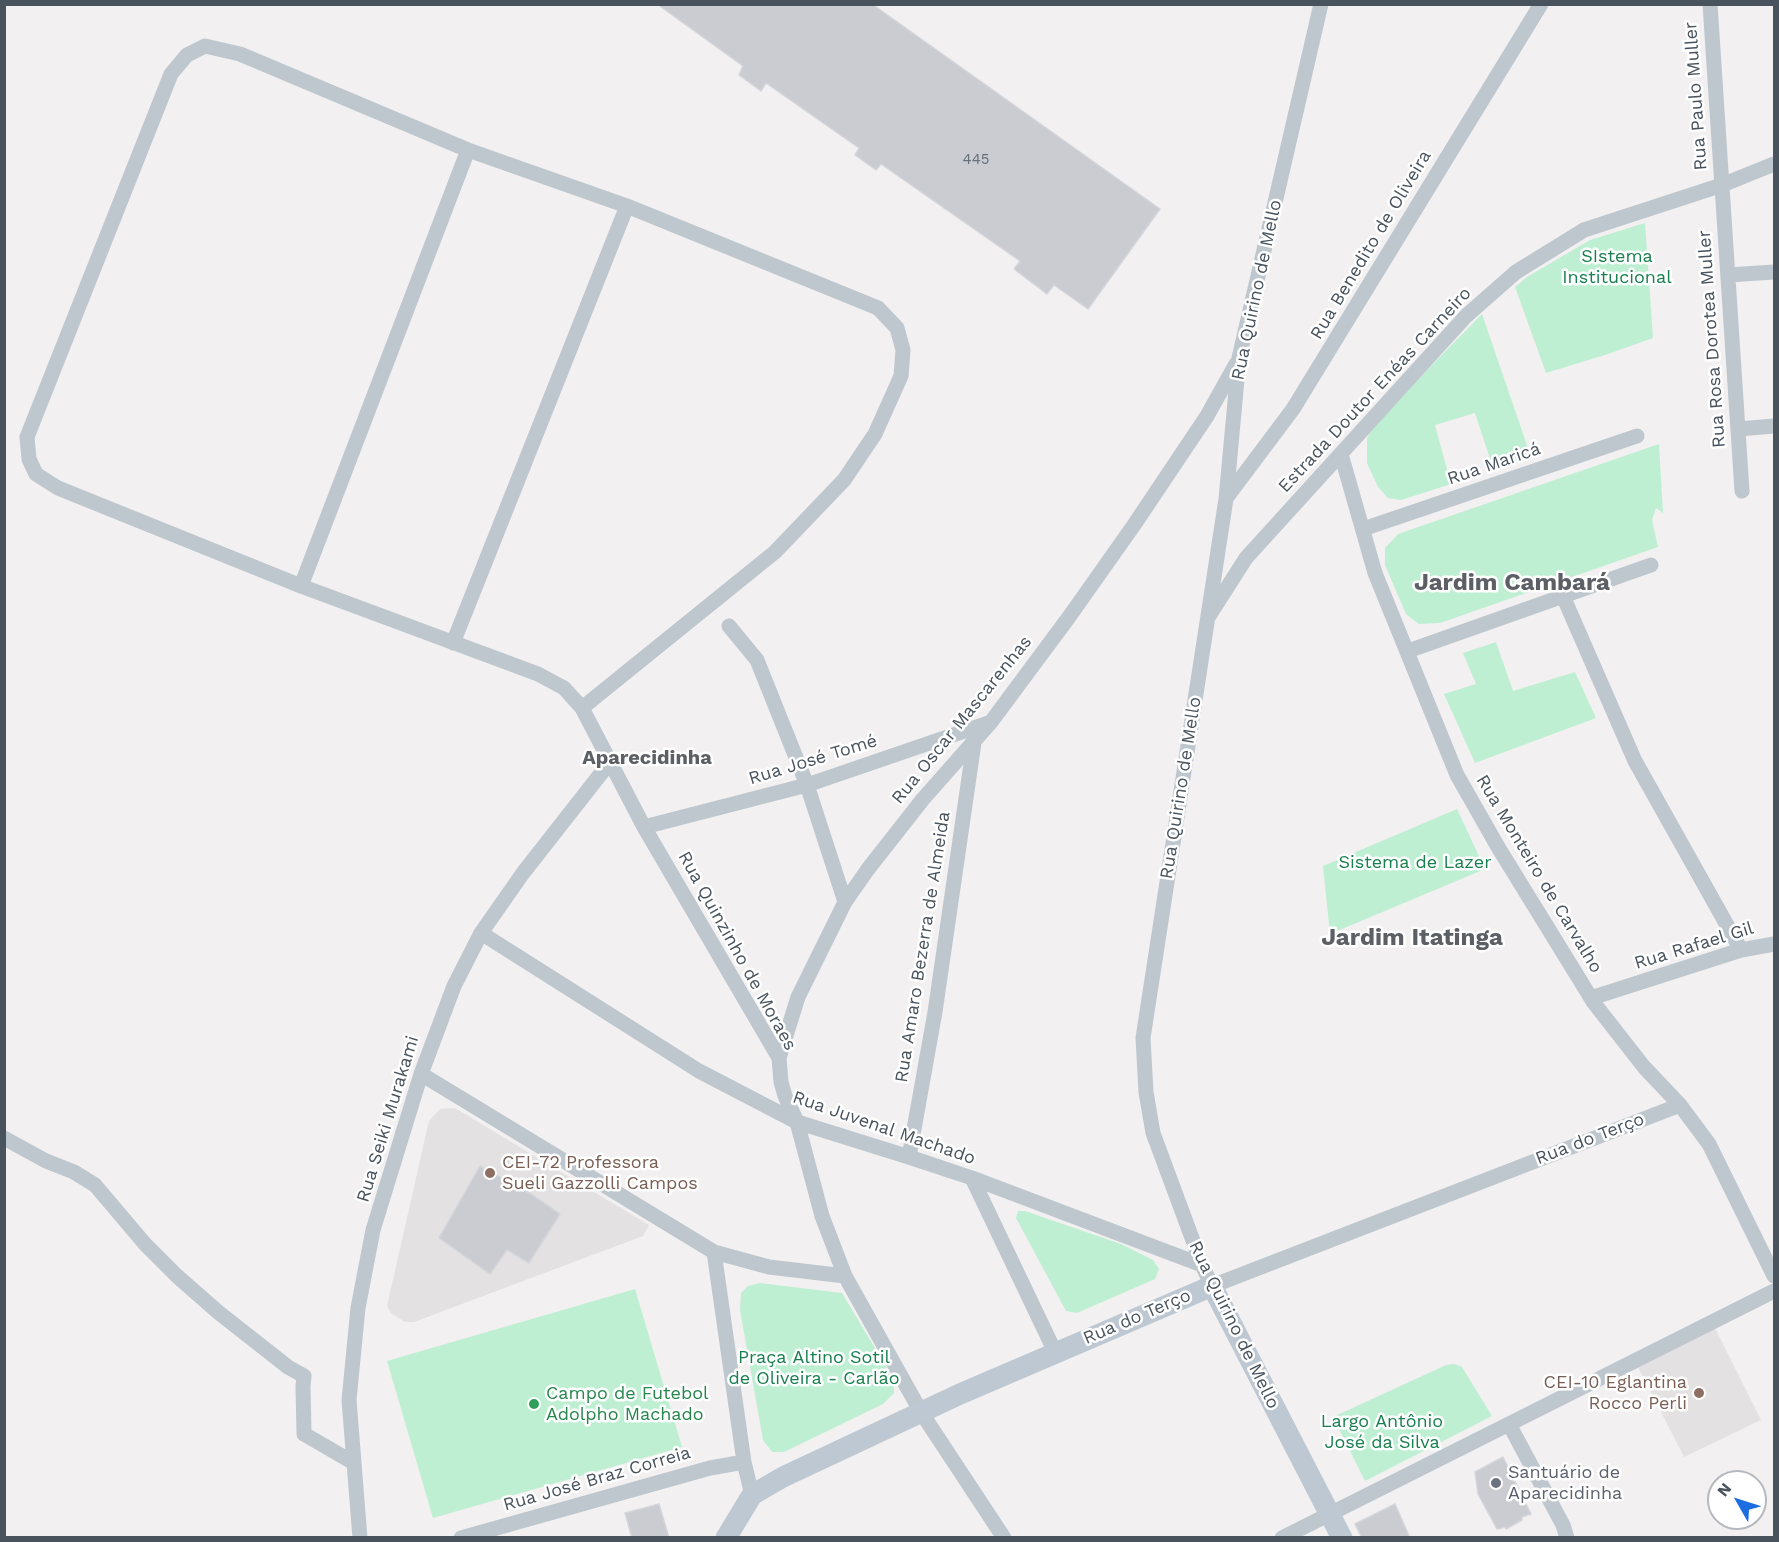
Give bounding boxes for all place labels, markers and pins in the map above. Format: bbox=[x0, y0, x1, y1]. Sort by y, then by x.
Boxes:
place label: CEI-72 Professora Sueli Gazzolli Campos bbox=[502, 1152, 698, 1194]
marker: CEI-72 Professora Sueli Gazzolli Campos bbox=[483, 1166, 497, 1180]
place label: CEI-10 Eglantina Rocco Perli bbox=[1544, 1372, 1687, 1414]
place label: Campo de Futebol Adolpho Machado bbox=[546, 1383, 709, 1426]
marker: CEI-10 Eglantina Rocco Perli bbox=[1692, 1386, 1706, 1400]
marker: Campo de Futebol Adolpho Machado bbox=[527, 1397, 541, 1411]
place label: Santuário de Aparecidinha bbox=[1508, 1462, 1622, 1504]
marker: Santuário de Aparecidinha bbox=[1489, 1476, 1503, 1490]

